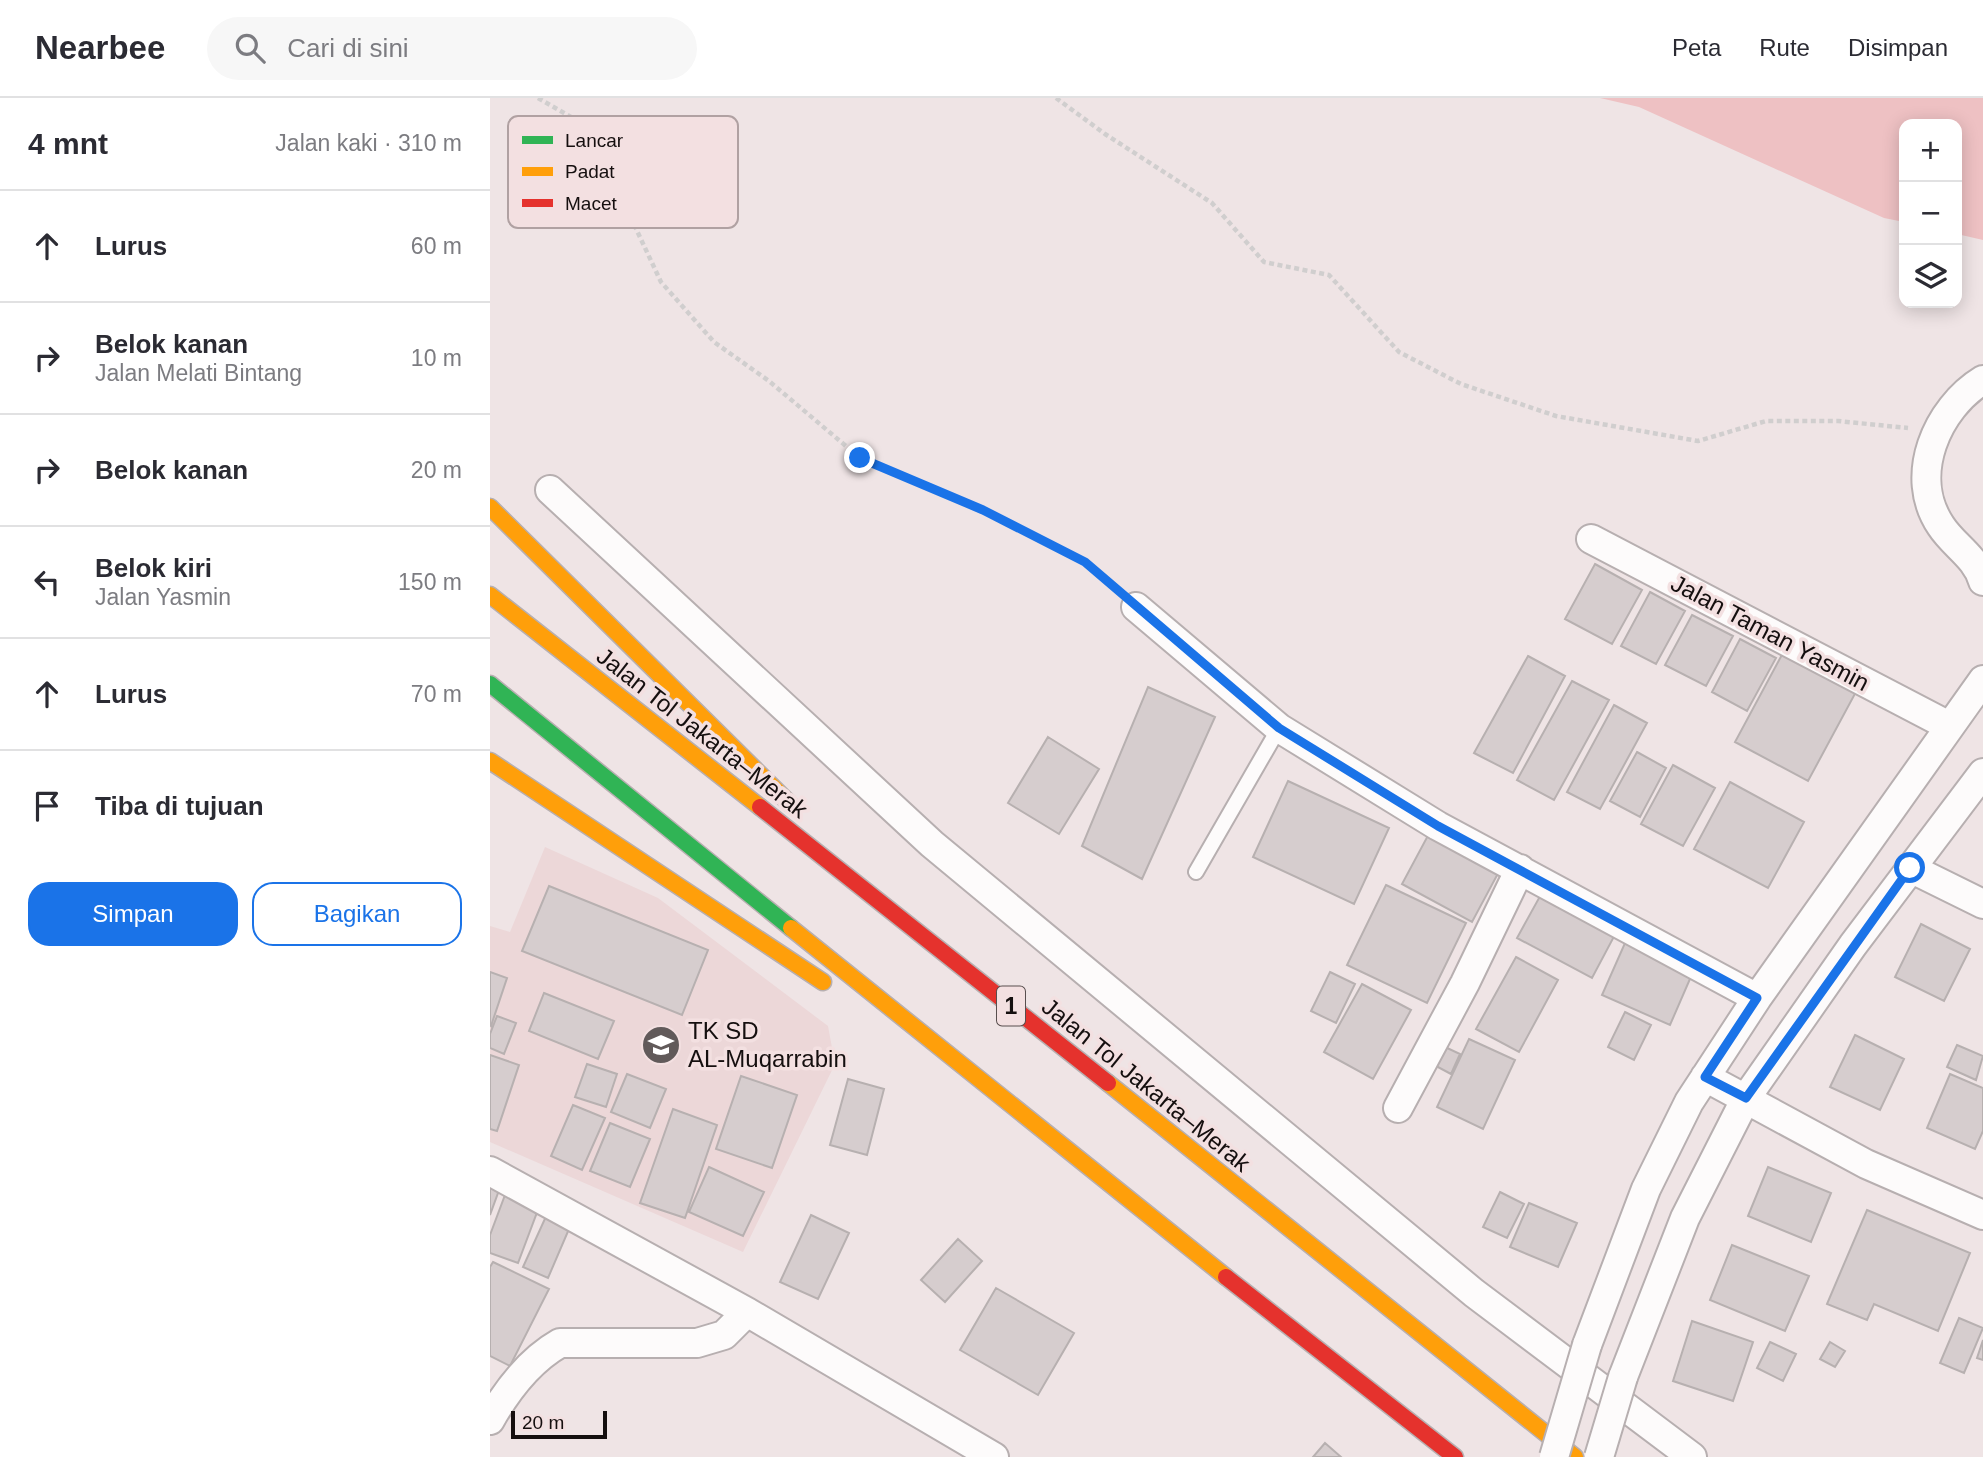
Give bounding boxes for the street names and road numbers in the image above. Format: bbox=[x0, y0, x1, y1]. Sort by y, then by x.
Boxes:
street label: Jalan Taman Yasmin bbox=[1667, 569, 1874, 696]
street label: Jalan Tol Jakarta–Merak bbox=[592, 642, 814, 824]
road number: 1 bbox=[997, 986, 1025, 1026]
street label: Jalan Tol Jakarta–Merak bbox=[1037, 992, 1256, 1177]

